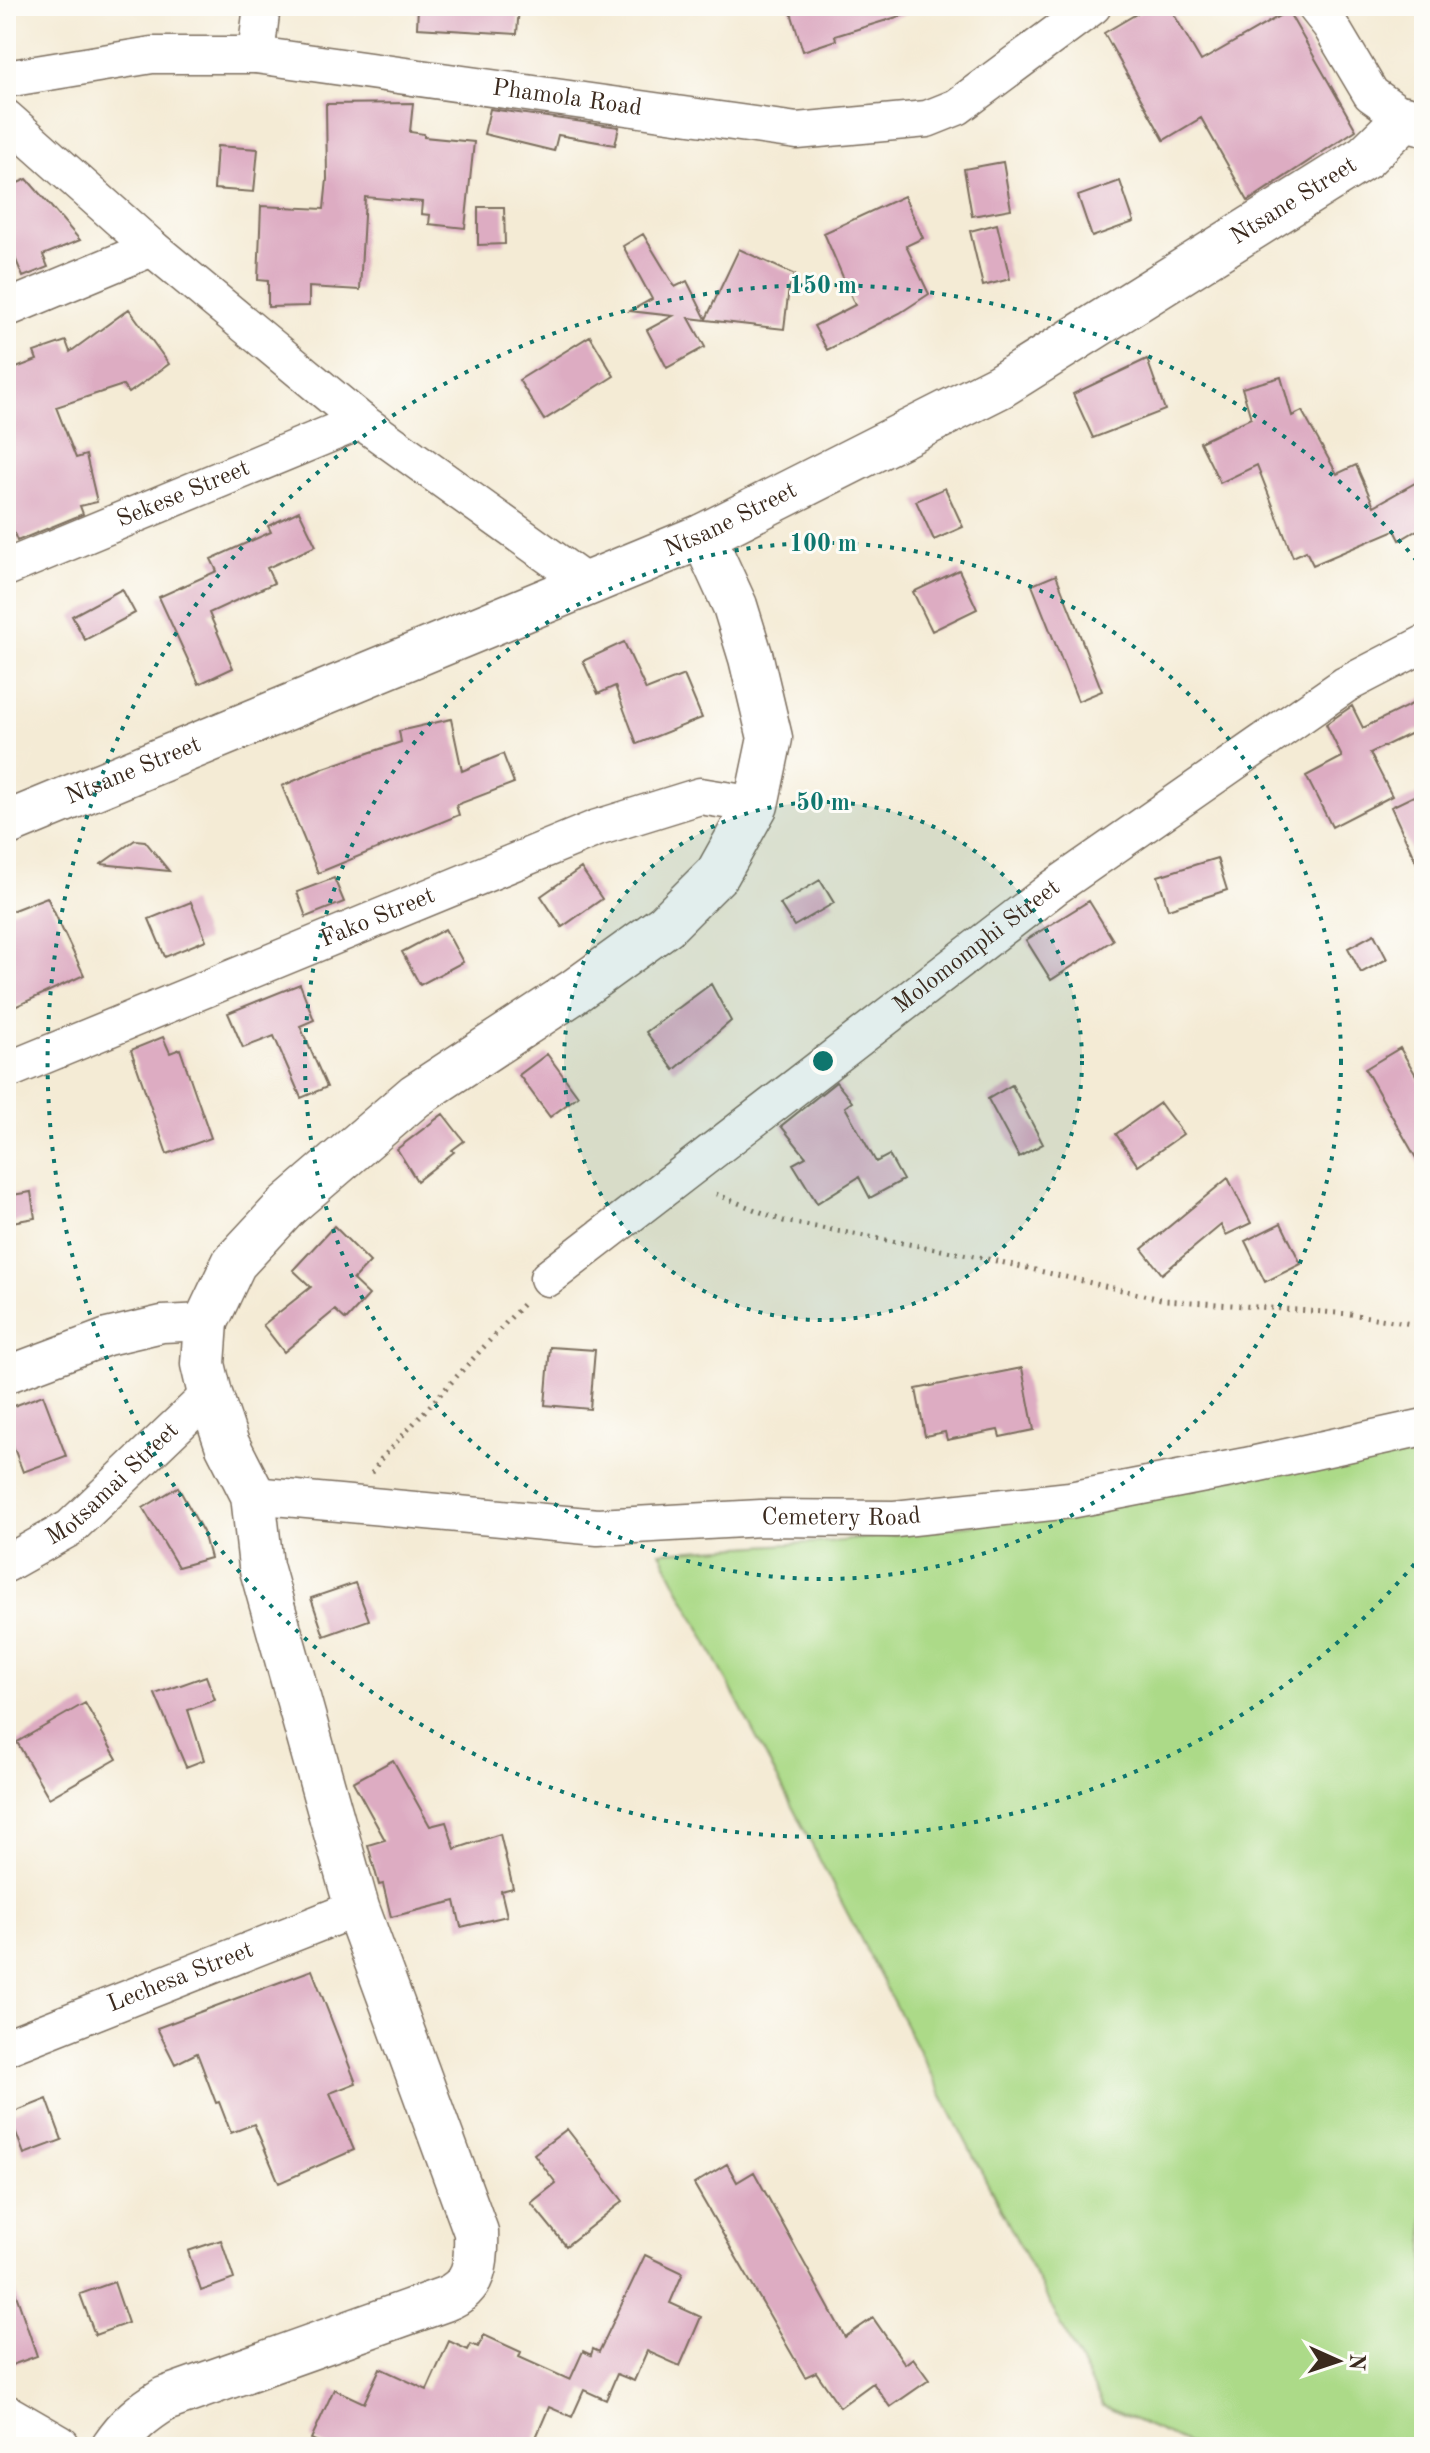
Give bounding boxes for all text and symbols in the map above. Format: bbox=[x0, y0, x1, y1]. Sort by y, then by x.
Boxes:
street label: Phamola Road bbox=[491, 76, 643, 121]
street label: Ntsane Street bbox=[1227, 153, 1361, 250]
text: 150 m bbox=[789, 274, 857, 299]
street label: Sekese Street bbox=[114, 456, 253, 533]
street label: Ntsane Street bbox=[662, 479, 801, 562]
text: 100 m bbox=[789, 533, 857, 557]
street label: Ntsane Street bbox=[63, 733, 204, 810]
text: 50 m bbox=[796, 791, 850, 816]
street label: Molomomphi Street bbox=[890, 876, 1065, 1018]
street label: Fako Street bbox=[317, 884, 438, 952]
centre of rings bbox=[809, 1047, 837, 1075]
street label: Motsamai Street bbox=[43, 1419, 184, 1551]
street label: Cemetery Road bbox=[761, 1504, 922, 1531]
street label: Lechesa Street bbox=[105, 1938, 257, 2017]
north arrow bbox=[1298, 2321, 1378, 2401]
text: N bbox=[1345, 2353, 1367, 2371]

